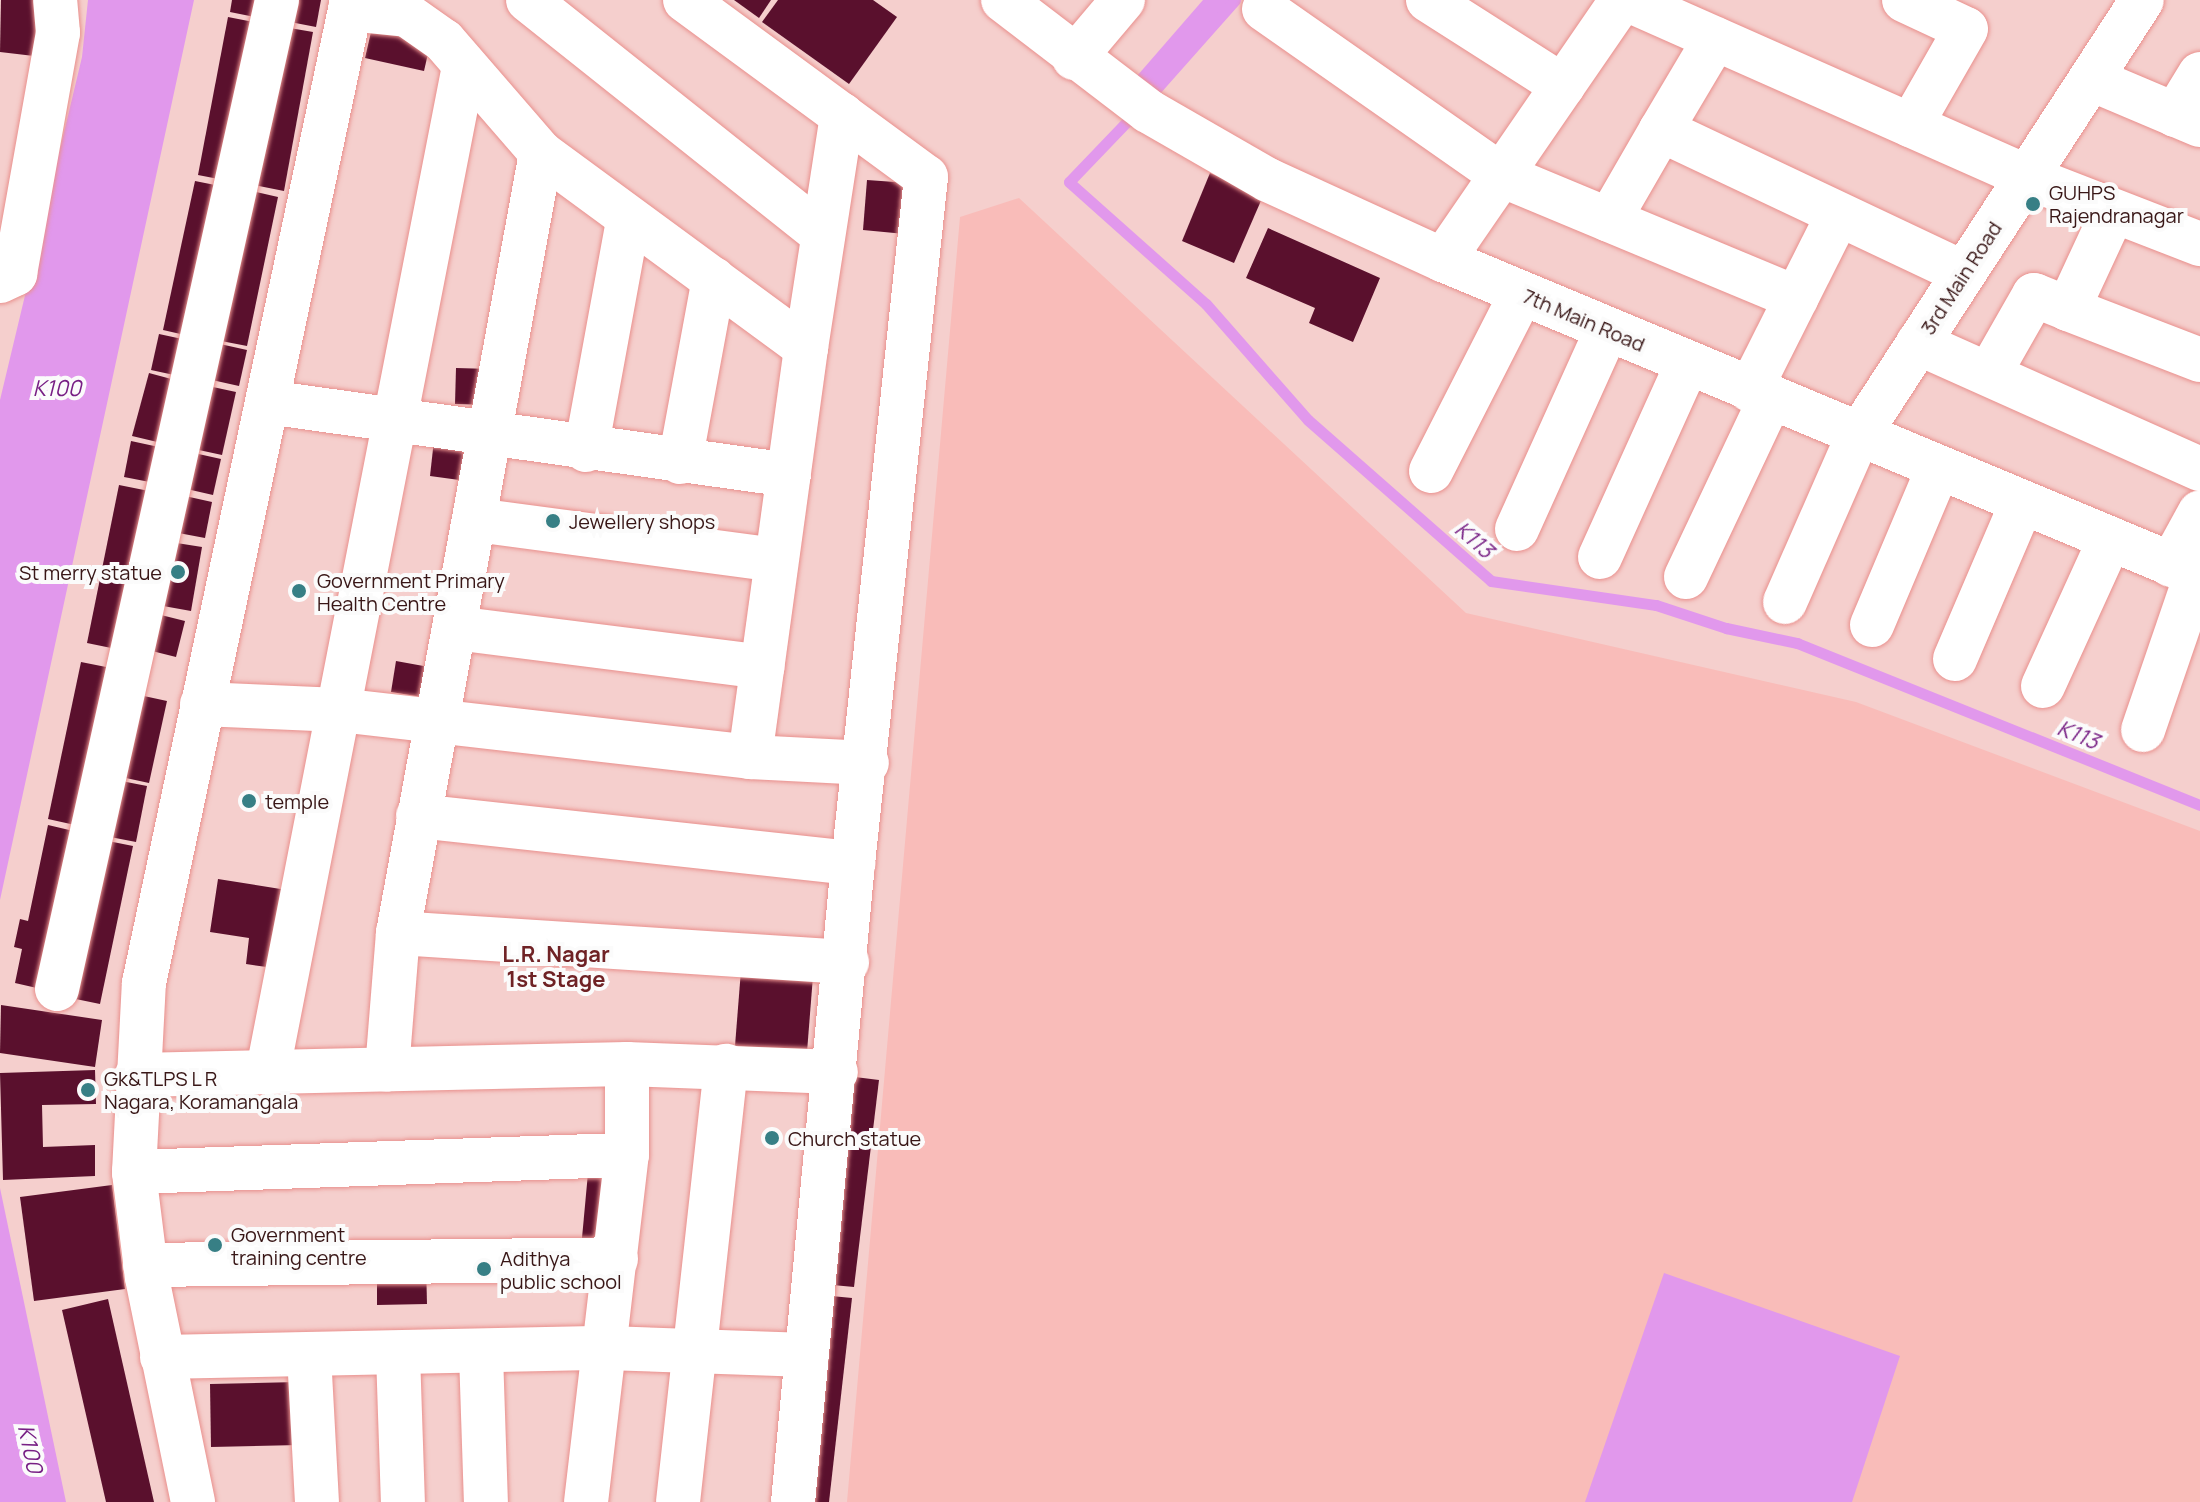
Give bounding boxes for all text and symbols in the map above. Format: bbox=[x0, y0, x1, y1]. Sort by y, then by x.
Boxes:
place label: GUHPS Rajendranagar bbox=[2049, 180, 2184, 227]
marker: GUHPS Rajendranagar bbox=[2024, 195, 2042, 213]
street label: 3rd Main Road bbox=[1916, 217, 2006, 339]
street label: 7th Main Road bbox=[1520, 284, 1648, 356]
water label: K100 bbox=[33, 376, 81, 402]
place label: Jewellery shops bbox=[569, 509, 715, 533]
marker: Jewellery shops bbox=[544, 512, 562, 530]
water label: K113 bbox=[1449, 516, 1499, 564]
place label: St merry statue bbox=[19, 560, 162, 584]
marker: St merry statue bbox=[169, 563, 187, 581]
place label: Government Primary Health Centre bbox=[317, 568, 505, 615]
marker: Government Primary Health Centre bbox=[288, 580, 310, 602]
water label: K113 bbox=[2053, 715, 2103, 755]
place label: temple bbox=[265, 789, 329, 813]
marker: temple bbox=[240, 792, 258, 810]
district label: L.R. Nagar 1st Stage bbox=[502, 941, 610, 992]
place label: Gk&TLPS L R Nagara, Koramangala bbox=[104, 1066, 298, 1113]
marker: Gk&TLPS L R Nagara, Koramangala bbox=[79, 1081, 97, 1099]
place label: Church statue bbox=[788, 1126, 921, 1150]
marker: Church statue bbox=[763, 1129, 781, 1147]
place label: Government training centre bbox=[231, 1222, 367, 1269]
marker: Government training centre bbox=[206, 1236, 224, 1254]
place label: Adithya public school bbox=[500, 1246, 622, 1293]
marker: Adithya public school bbox=[475, 1260, 493, 1278]
water label: K100 bbox=[12, 1423, 48, 1475]

